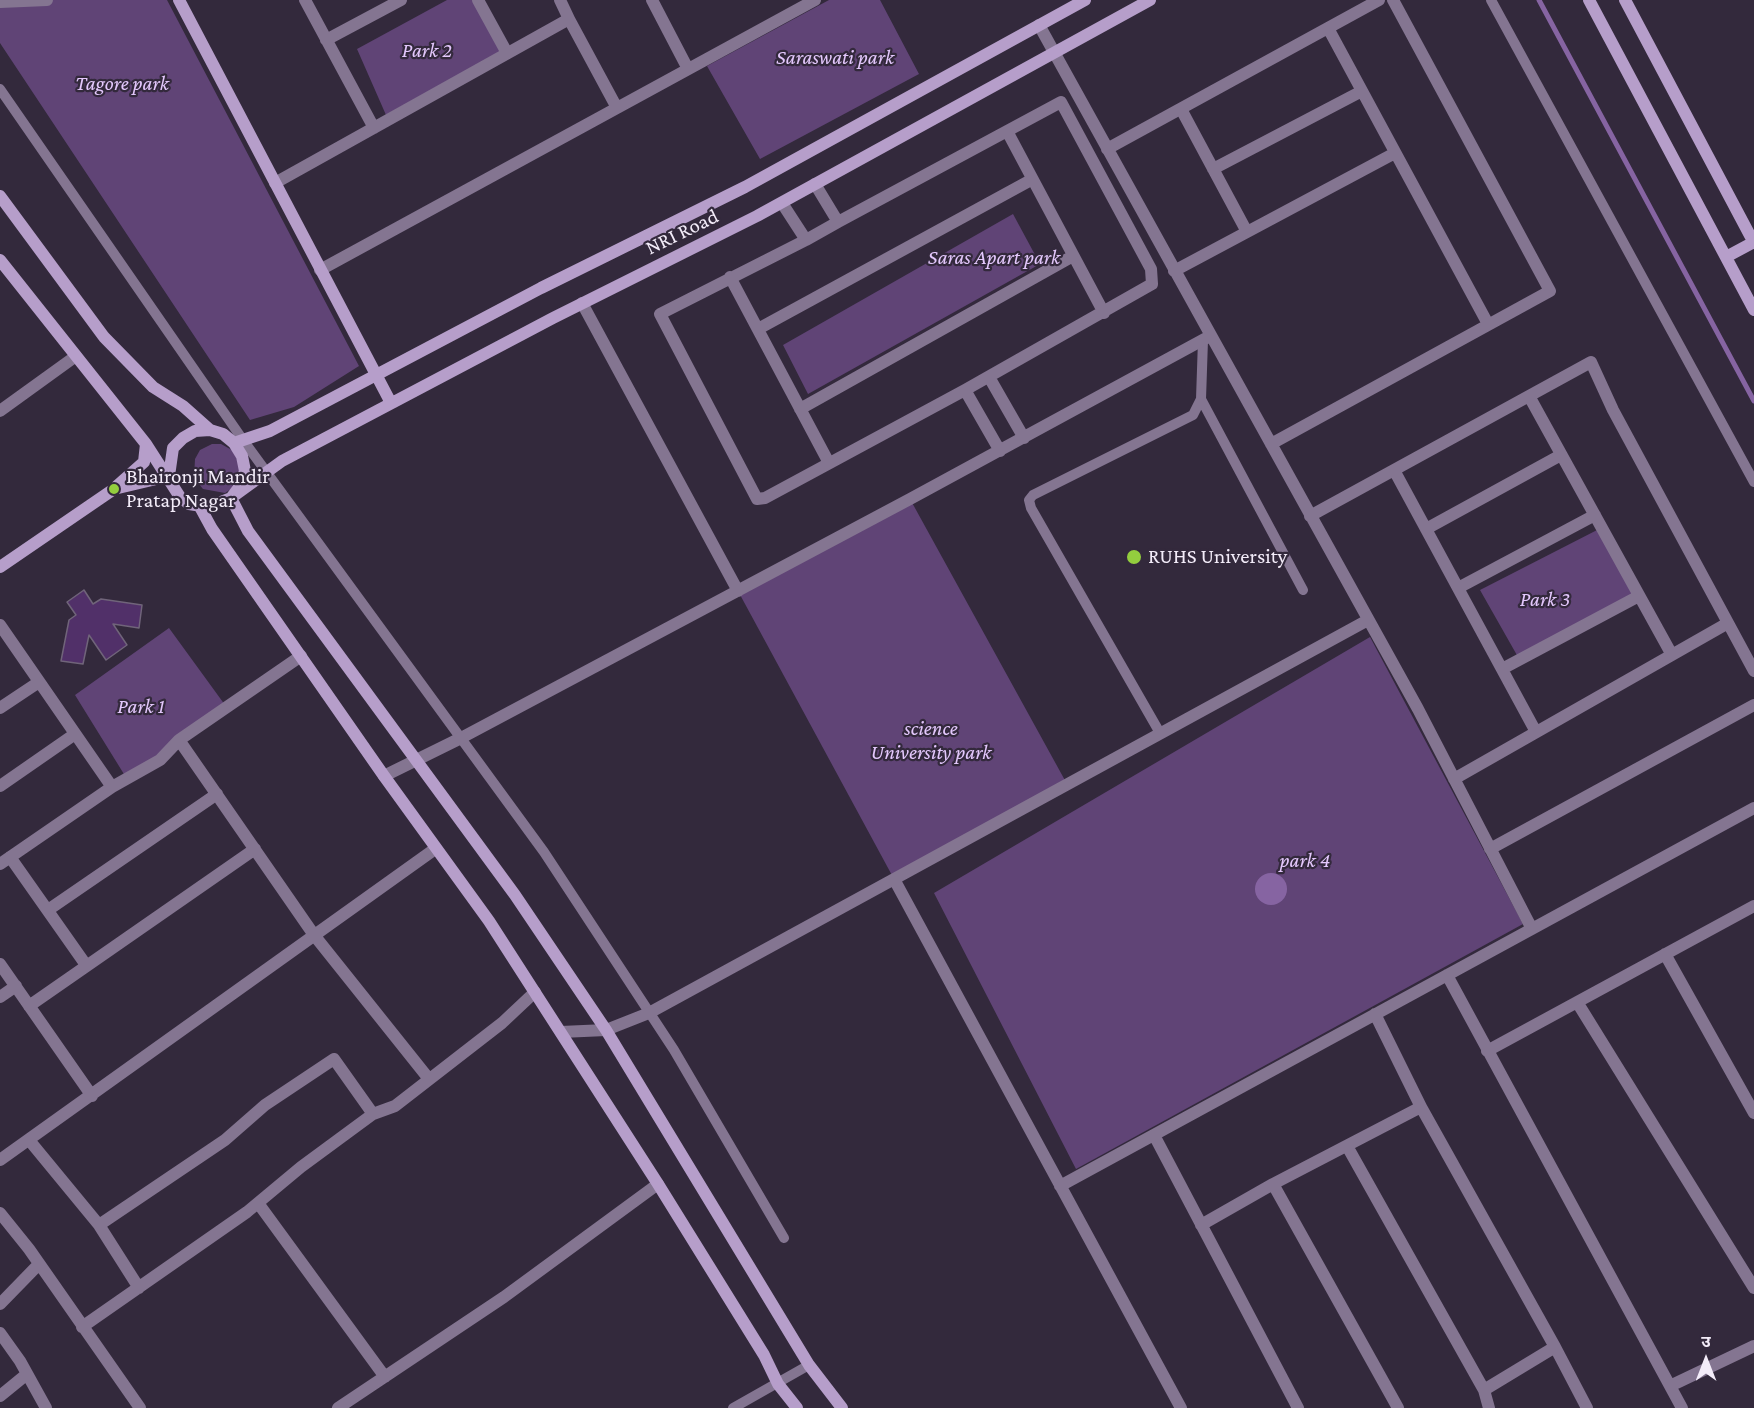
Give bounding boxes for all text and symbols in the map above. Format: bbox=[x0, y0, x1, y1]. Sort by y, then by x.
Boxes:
park label: Park 2 bbox=[402, 38, 452, 64]
park label: Saraswati park bbox=[776, 45, 894, 71]
park label: Tagore park bbox=[75, 71, 169, 97]
street label: NRI Road bbox=[641, 204, 723, 260]
park label: Saras Apart park bbox=[928, 245, 1060, 271]
place label: Bhaironji Mandir Pratap Nagar bbox=[126, 464, 270, 514]
marker: Bhaironji Mandir Pratap Nagar bbox=[107, 482, 121, 496]
place label: RUHS University bbox=[1148, 544, 1287, 570]
marker: RUHS University bbox=[1125, 548, 1143, 566]
park label: Park 3 bbox=[1520, 587, 1570, 613]
park label: Park 1 bbox=[117, 694, 165, 720]
park label: science University park bbox=[871, 716, 991, 766]
park label: park 4 bbox=[1280, 848, 1330, 874]
north arrow bbox=[1676, 1330, 1736, 1390]
text: उ bbox=[1701, 1333, 1711, 1350]

